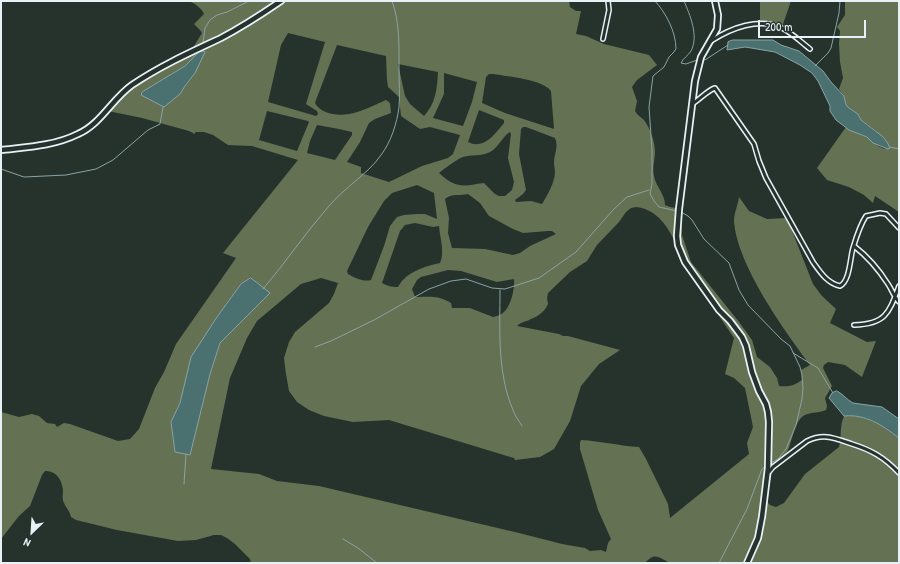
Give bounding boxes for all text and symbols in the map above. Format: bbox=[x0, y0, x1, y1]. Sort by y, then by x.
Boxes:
scale bar bbox=[760, 12, 868, 38]
text: 200 m bbox=[765, 18, 792, 35]
north arrow bbox=[12, 512, 52, 552]
text: N bbox=[21, 535, 33, 550]

